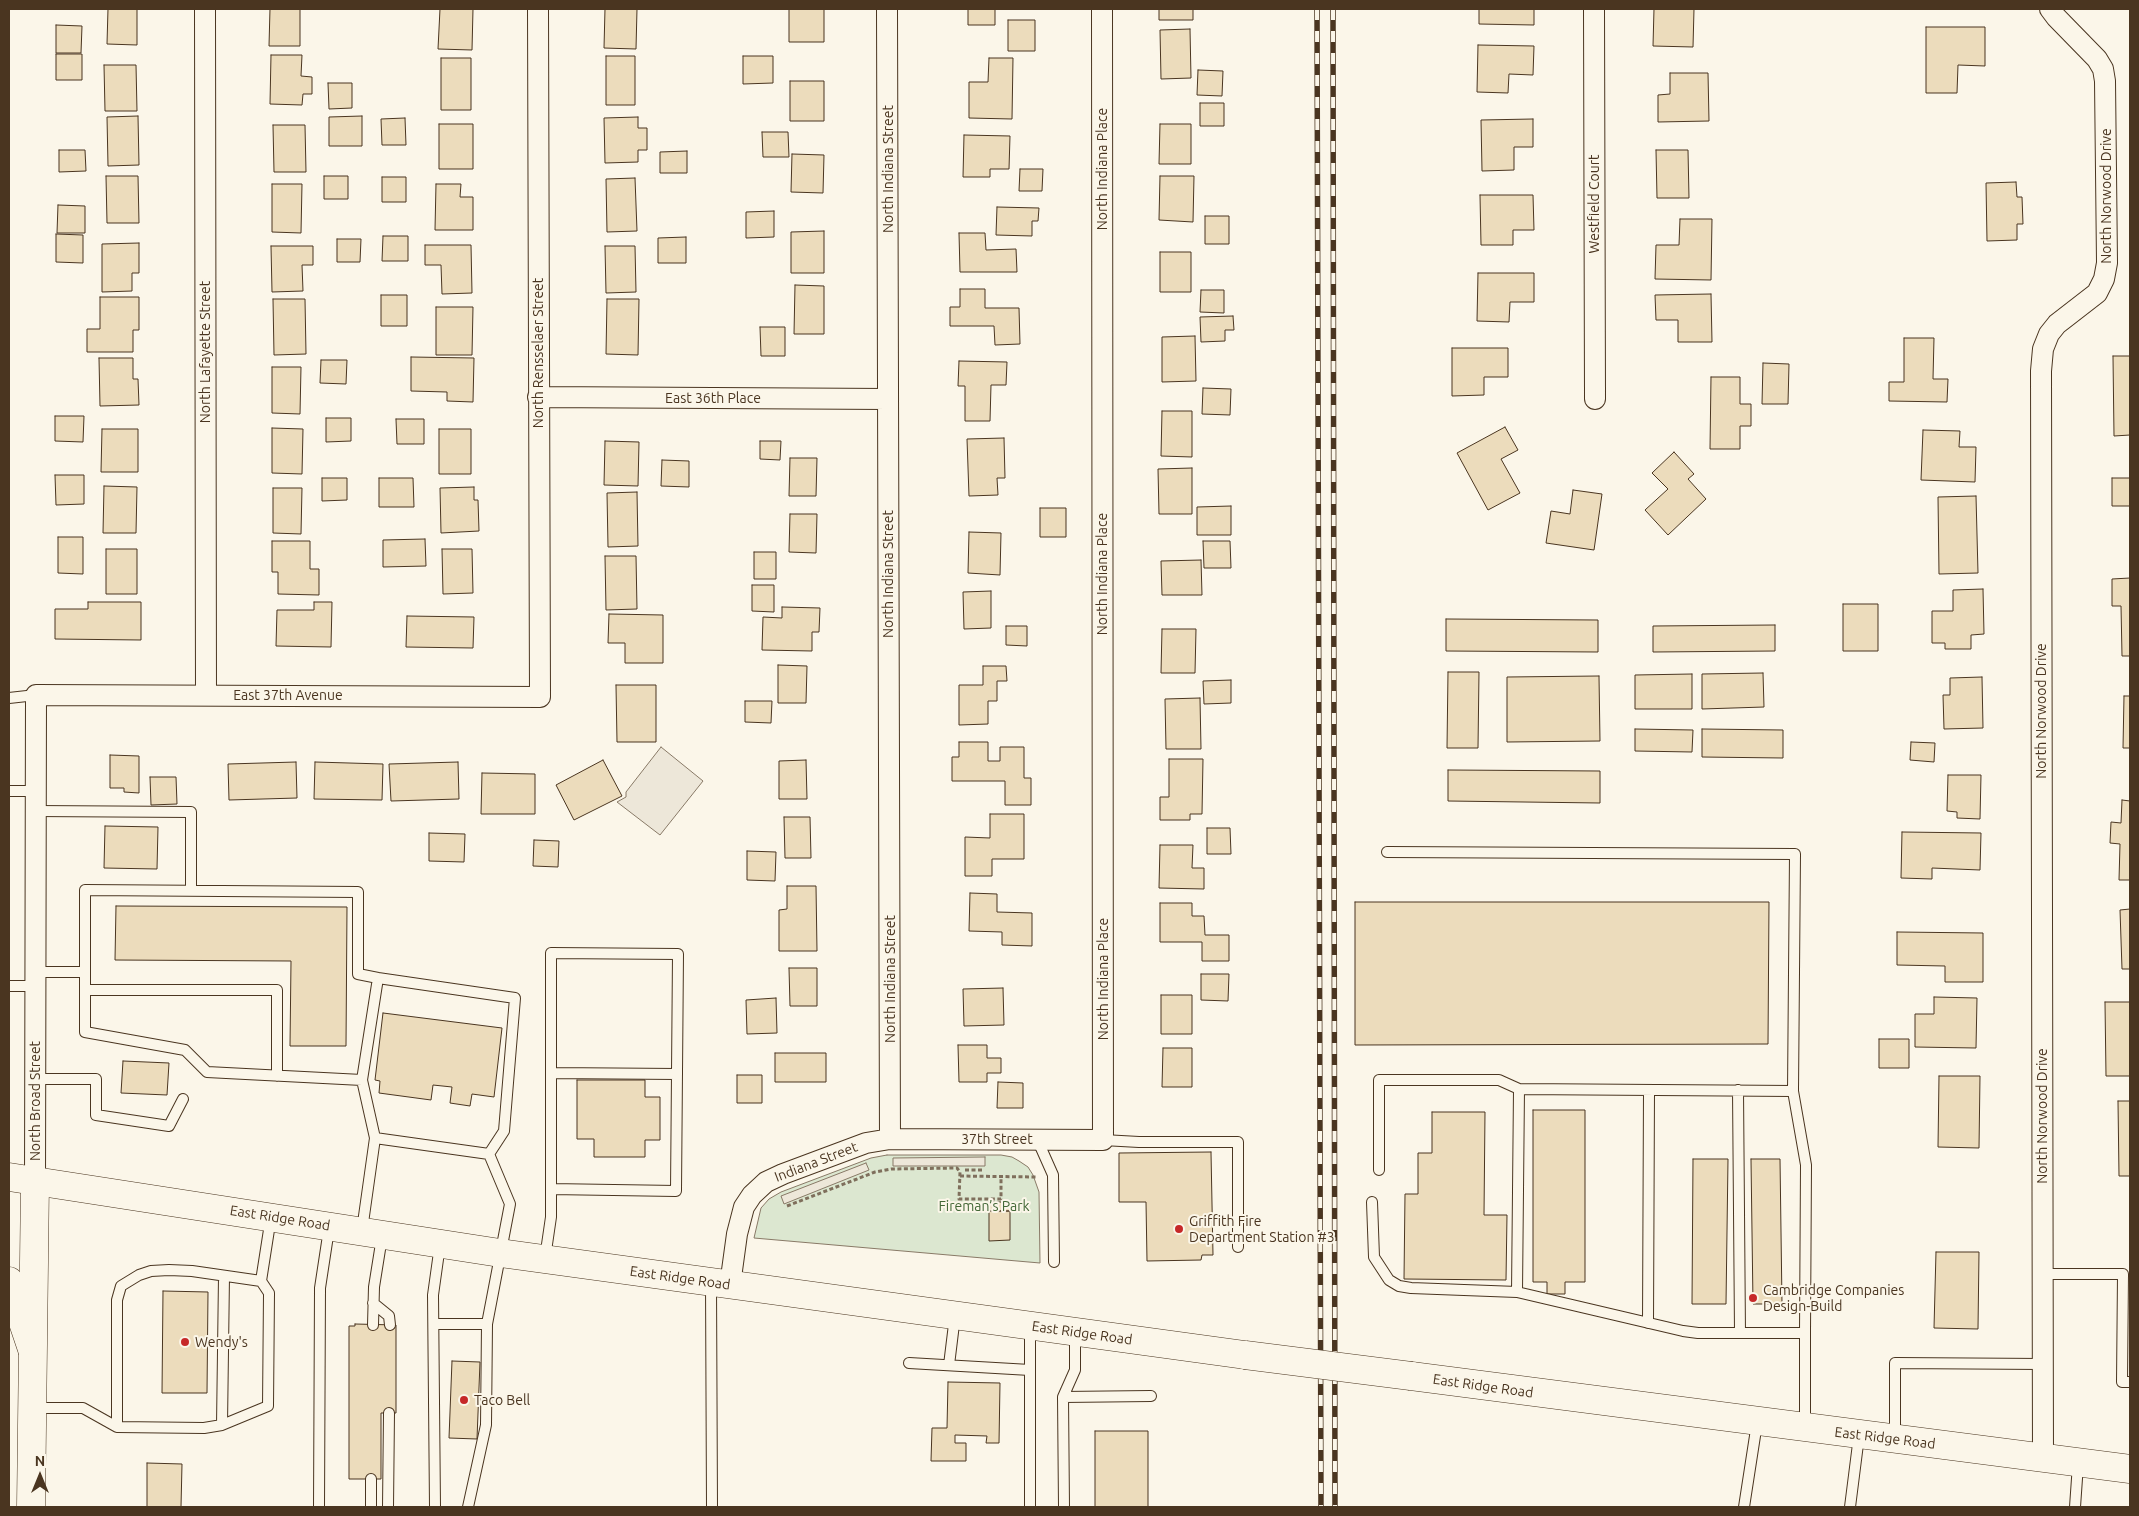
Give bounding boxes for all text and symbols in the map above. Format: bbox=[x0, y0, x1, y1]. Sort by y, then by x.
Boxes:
street label: North Indiana Street bbox=[880, 105, 896, 233]
street label: North Indiana Place bbox=[1094, 108, 1110, 230]
street label: North Norwood Drive bbox=[2098, 128, 2114, 264]
street label: Westfield Court bbox=[1586, 154, 1602, 254]
street label: North Rensselaer Street bbox=[530, 278, 546, 428]
street label: North Lafayette Street bbox=[197, 281, 213, 423]
street label: East 36th Place bbox=[665, 390, 761, 406]
street label: North Indiana Street bbox=[880, 510, 896, 638]
street label: North Indiana Place bbox=[1094, 513, 1110, 635]
street label: North Norwood Drive bbox=[2033, 643, 2049, 779]
street label: East 37th Avenue bbox=[233, 687, 343, 703]
street label: North Indiana Street bbox=[882, 915, 898, 1043]
street label: North Indiana Place bbox=[1095, 918, 1111, 1040]
street label: North Broad Street bbox=[27, 1041, 43, 1161]
street label: North Norwood Drive bbox=[2034, 1048, 2050, 1184]
street label: 37th Street bbox=[961, 1131, 1033, 1147]
street label: Indiana Street bbox=[772, 1138, 860, 1186]
park label: Fireman’s Park bbox=[938, 1198, 1030, 1214]
street label: East Ridge Road bbox=[229, 1202, 331, 1234]
place label: Griffith Fire Department Station #3 bbox=[1189, 1213, 1335, 1246]
marker: Griffith Fire Department Station #3 bbox=[1173, 1223, 1185, 1235]
street label: East Ridge Road bbox=[629, 1263, 731, 1293]
place label: Cambridge Companies Design-Build bbox=[1763, 1282, 1904, 1314]
marker: Cambridge Companies Design-Build bbox=[1747, 1292, 1759, 1304]
street label: East Ridge Road bbox=[1031, 1318, 1133, 1348]
place label: Wendy's bbox=[195, 1334, 248, 1350]
marker: Wendy's bbox=[179, 1336, 191, 1348]
street label: East Ridge Road bbox=[1432, 1371, 1534, 1401]
place label: Taco Bell bbox=[474, 1392, 530, 1408]
marker: Taco Bell bbox=[458, 1394, 470, 1406]
street label: East Ridge Road bbox=[1834, 1423, 1936, 1453]
north arrow bbox=[15, 1451, 65, 1501]
text: N bbox=[35, 1453, 45, 1469]

